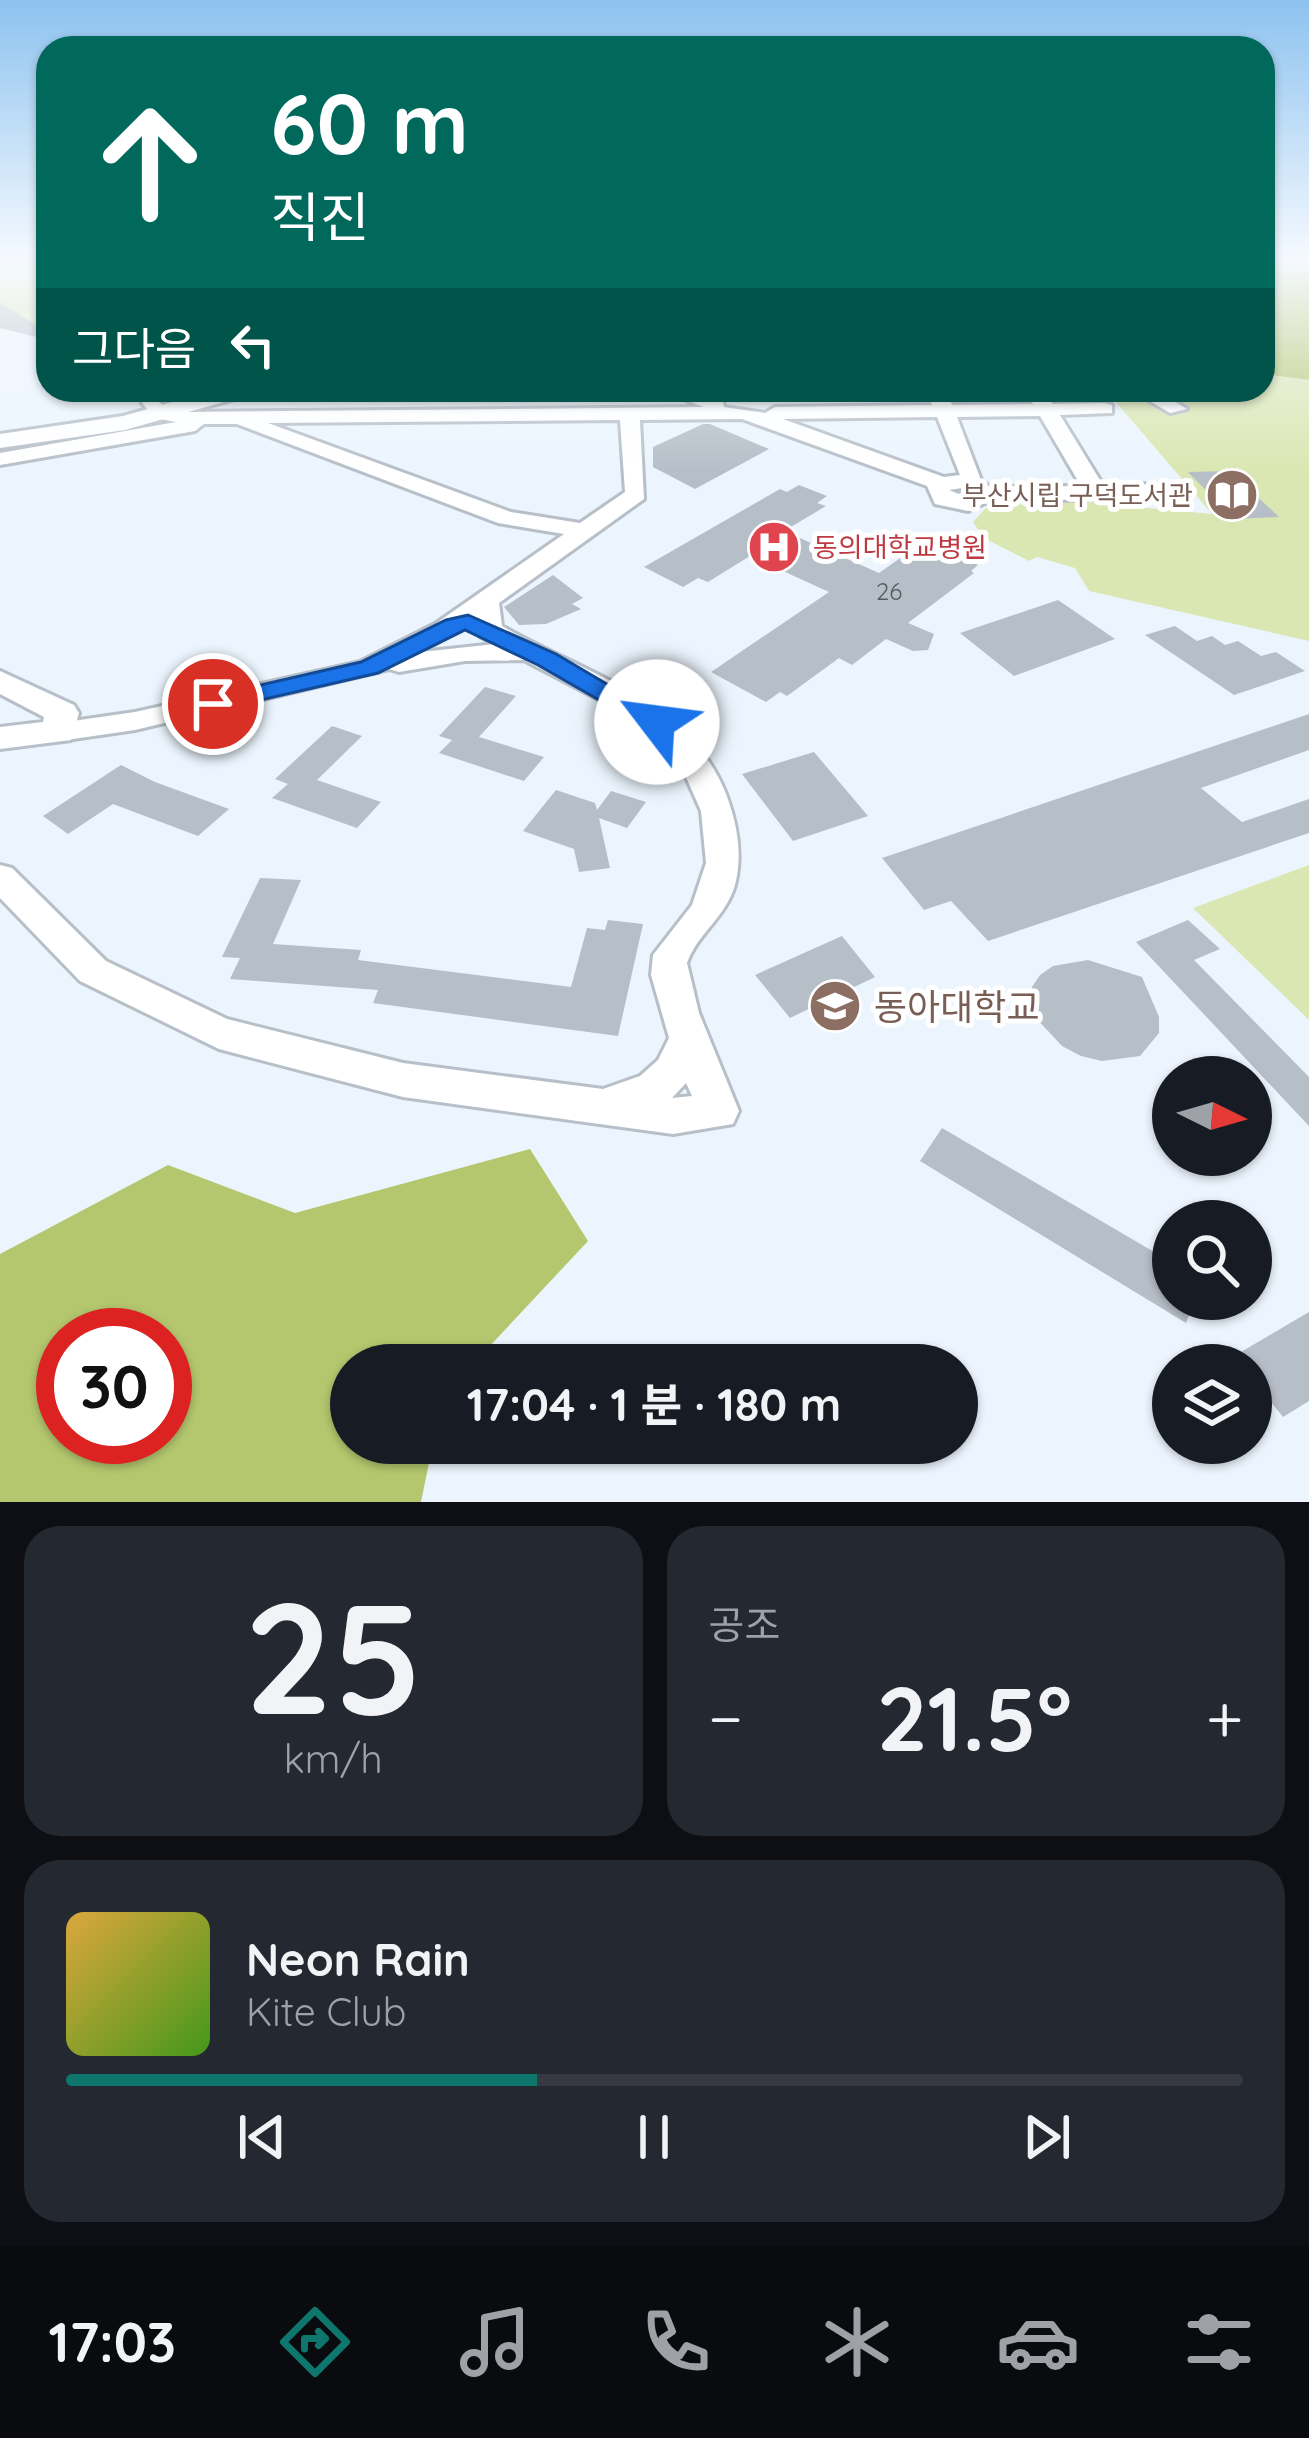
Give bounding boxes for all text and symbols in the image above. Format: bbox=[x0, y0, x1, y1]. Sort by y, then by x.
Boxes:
text: 60 m bbox=[270, 70, 469, 175]
icon: ahead bbox=[72, 84, 228, 240]
text: 직진 bbox=[270, 183, 369, 251]
icon: left bbox=[220, 312, 286, 378]
text: 그다음 bbox=[72, 320, 196, 376]
library icon: 부산시립 구덕도서관 bbox=[1204, 467, 1260, 523]
place label: 부산시립 구덕도서관 bbox=[962, 478, 1193, 512]
hospital icon: 동의대학교병원 bbox=[746, 519, 802, 575]
place label: 동의대학교병원 bbox=[813, 530, 987, 564]
house number: 26 bbox=[876, 576, 902, 606]
pin bbox=[162, 653, 264, 755]
position arrow bbox=[594, 659, 720, 785]
icon: arrive bbox=[180, 671, 246, 737]
school or university icon: 동아대학교 bbox=[807, 978, 863, 1034]
place label: 동아대학교 bbox=[874, 984, 1040, 1029]
north arrow bbox=[1152, 1056, 1272, 1176]
map controls bbox=[1152, 1056, 1272, 1464]
button: search bbox=[1152, 1200, 1272, 1320]
speed limit sign: 30 bbox=[36, 1308, 192, 1464]
button: layers bbox=[1152, 1344, 1272, 1464]
text: 17:04 · 1 분 · 180 m bbox=[467, 1376, 841, 1432]
text: 25 bbox=[244, 1558, 423, 1753]
text: 공조 bbox=[709, 1600, 780, 1649]
text: 21.5° bbox=[876, 1661, 1072, 1774]
text: − bbox=[709, 1676, 743, 1759]
text: + bbox=[1206, 1676, 1243, 1759]
text: km/h bbox=[284, 1734, 383, 1783]
text: Neon Rain bbox=[246, 1931, 470, 1987]
text: Kite Club bbox=[246, 1987, 406, 2036]
icon: previous bbox=[229, 2104, 295, 2170]
icon: pause bbox=[621, 2104, 687, 2170]
icon: next bbox=[1014, 2104, 1080, 2170]
icon: directions bbox=[273, 2300, 357, 2384]
icon: music bbox=[453, 2300, 537, 2384]
icon: phone bbox=[634, 2300, 718, 2384]
icon: climate bbox=[815, 2300, 899, 2384]
icon: car bbox=[996, 2300, 1080, 2384]
icon: filters bbox=[1177, 2300, 1261, 2384]
text: 17:03 bbox=[48, 2308, 176, 2376]

